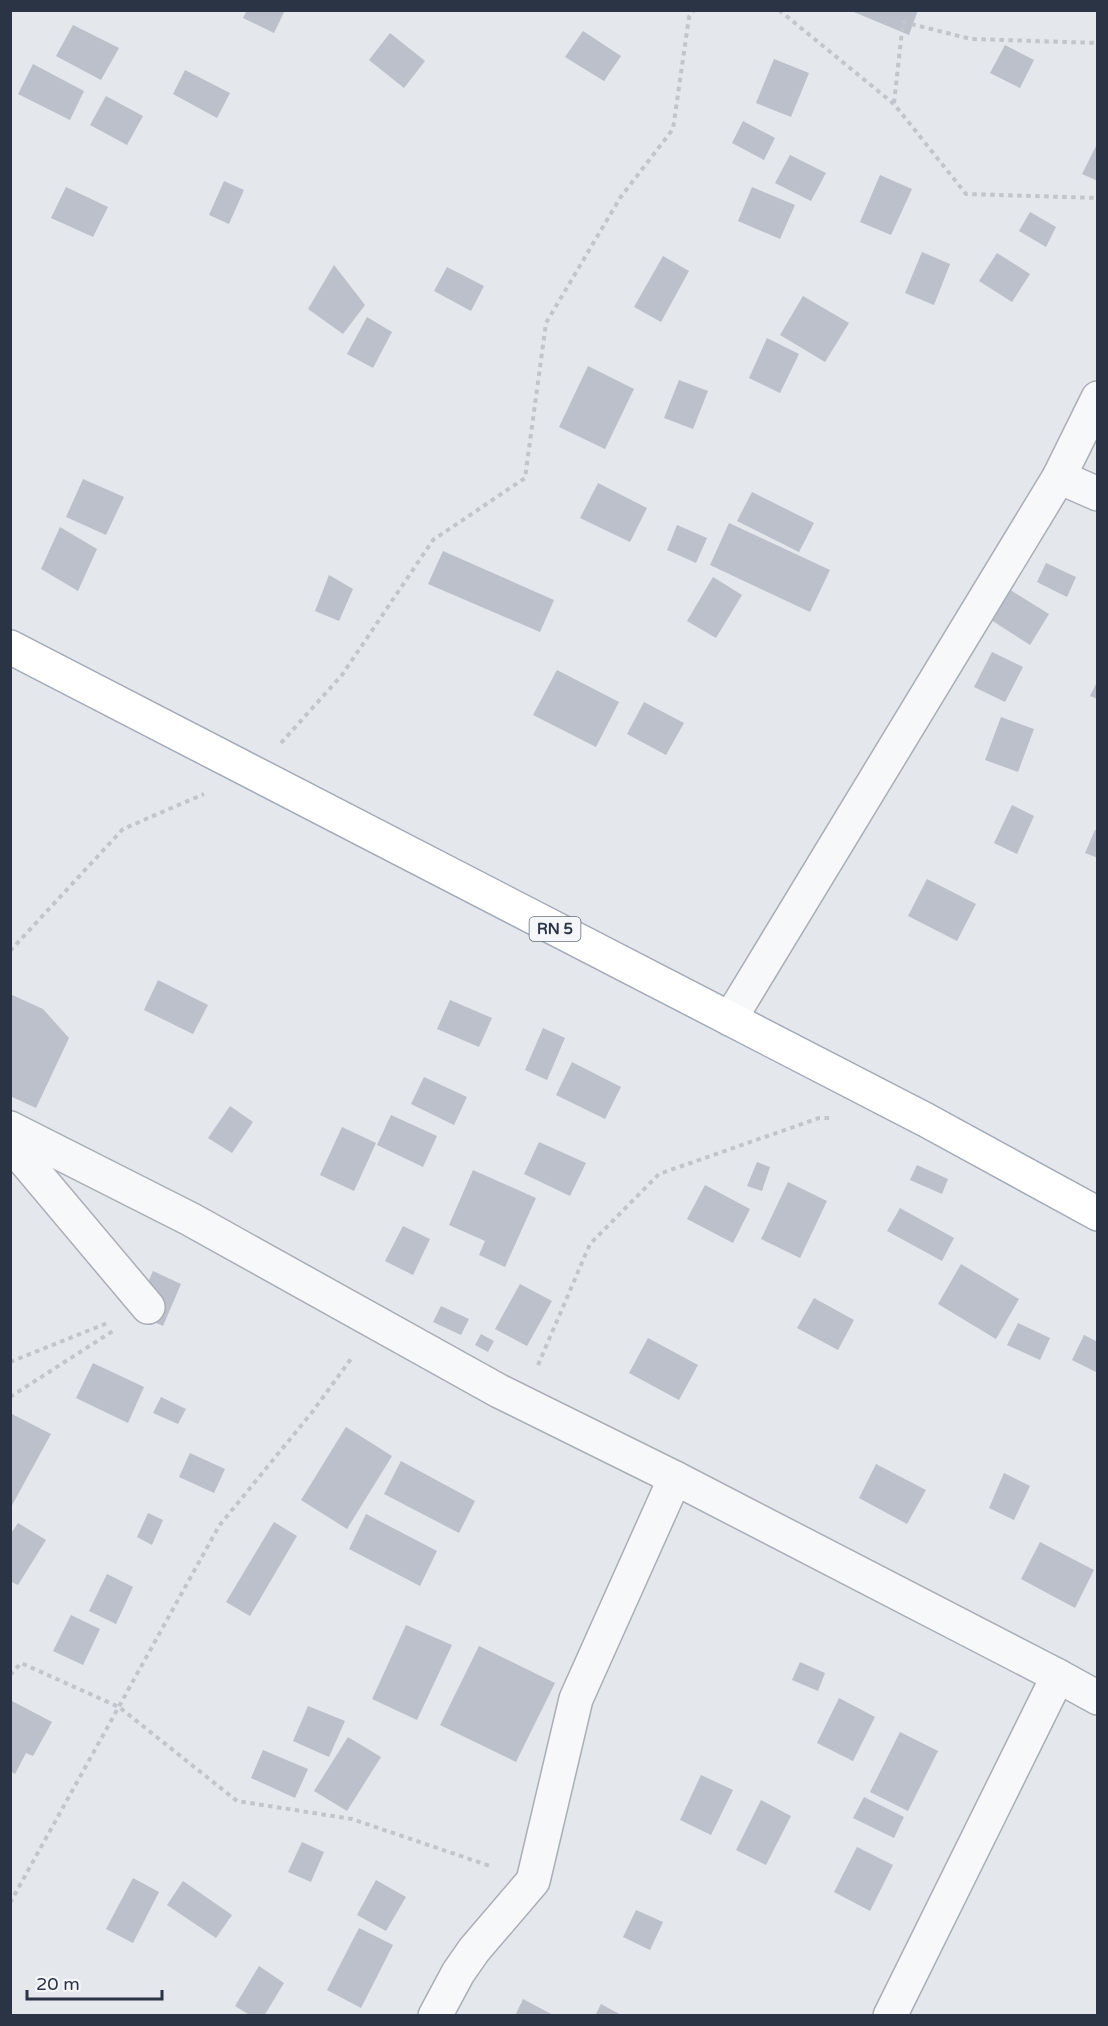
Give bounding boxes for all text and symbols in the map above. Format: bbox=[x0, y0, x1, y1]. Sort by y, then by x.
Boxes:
road number: RN 5 bbox=[530, 917, 580, 941]
scale bar bbox=[27, 1963, 162, 2001]
text: 20 m bbox=[36, 1973, 80, 1995]

